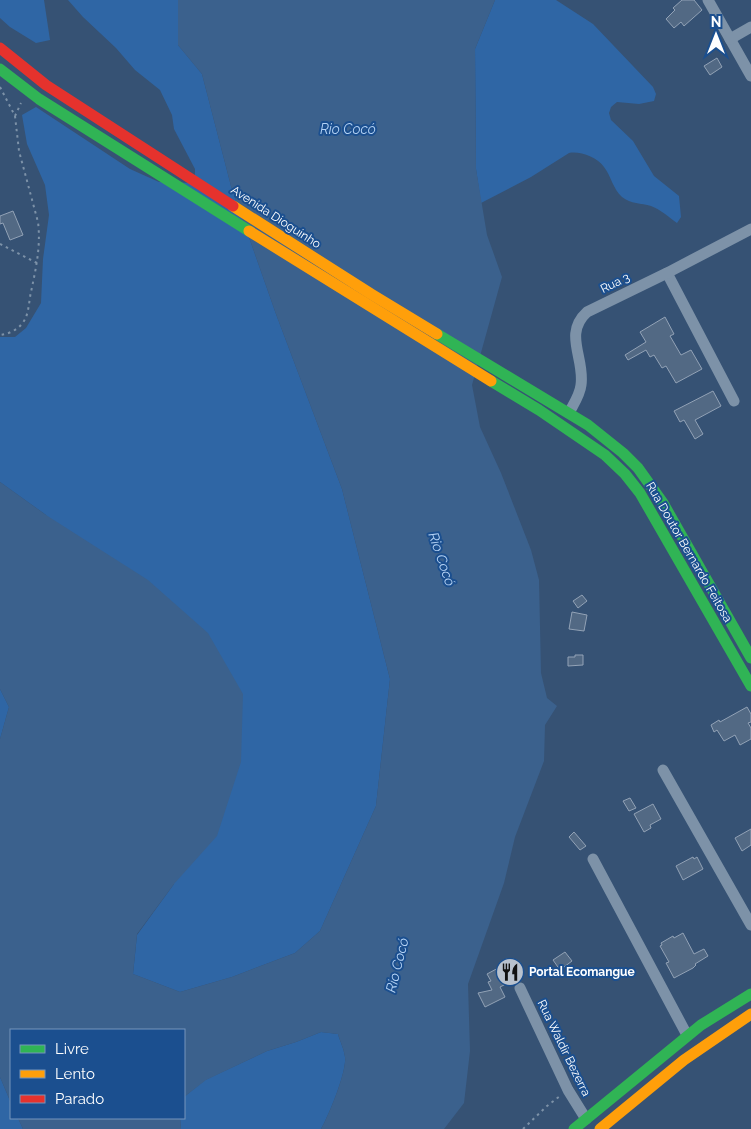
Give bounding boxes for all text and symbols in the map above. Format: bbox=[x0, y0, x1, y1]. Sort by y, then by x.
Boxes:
north arrow bbox=[691, 10, 741, 60]
text: N bbox=[711, 14, 721, 30]
water label: Rio Cocó bbox=[320, 121, 376, 137]
street label: Avenida Dioguinho bbox=[228, 183, 324, 251]
street label: Rua 3 bbox=[598, 270, 632, 296]
street label: Rua Doutor Bernardo Feitosa bbox=[643, 479, 735, 625]
water label: Rio Cocó bbox=[425, 530, 459, 588]
water label: Rio Cocó bbox=[382, 936, 412, 994]
restaurant icon: Portal Ecomangue bbox=[495, 957, 525, 987]
place label: Portal Ecomangue bbox=[529, 965, 635, 979]
street label: Rua Waldir Bezerra bbox=[535, 997, 593, 1099]
legend bbox=[10, 1029, 185, 1119]
text: Livre bbox=[55, 1040, 89, 1058]
text: Lento bbox=[55, 1065, 95, 1083]
text: Parado bbox=[55, 1090, 104, 1108]

